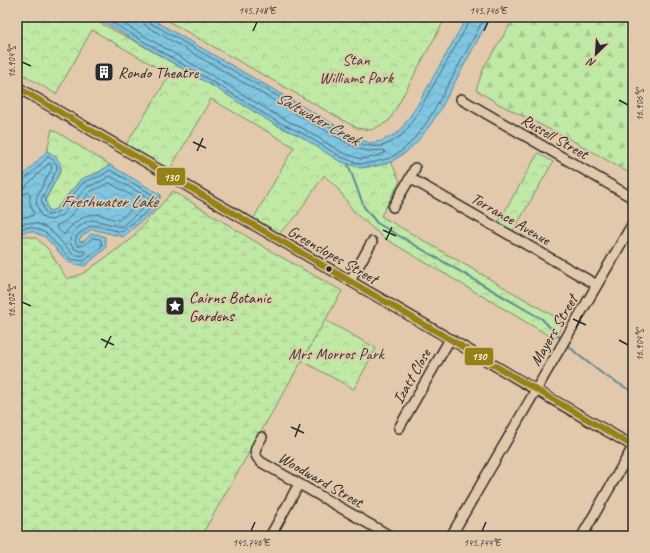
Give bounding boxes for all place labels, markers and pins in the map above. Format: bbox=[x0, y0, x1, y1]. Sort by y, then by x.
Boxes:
building icon: Rondo Theatre bbox=[93, 61, 115, 83]
place label: Rondo Theatre bbox=[118, 63, 200, 83]
unlabelled marker bbox=[324, 264, 334, 274]
place label: Cairns Botanic Gardens bbox=[189, 288, 272, 326]
place icon: Cairns Botanic Gardens bbox=[164, 295, 186, 317]

